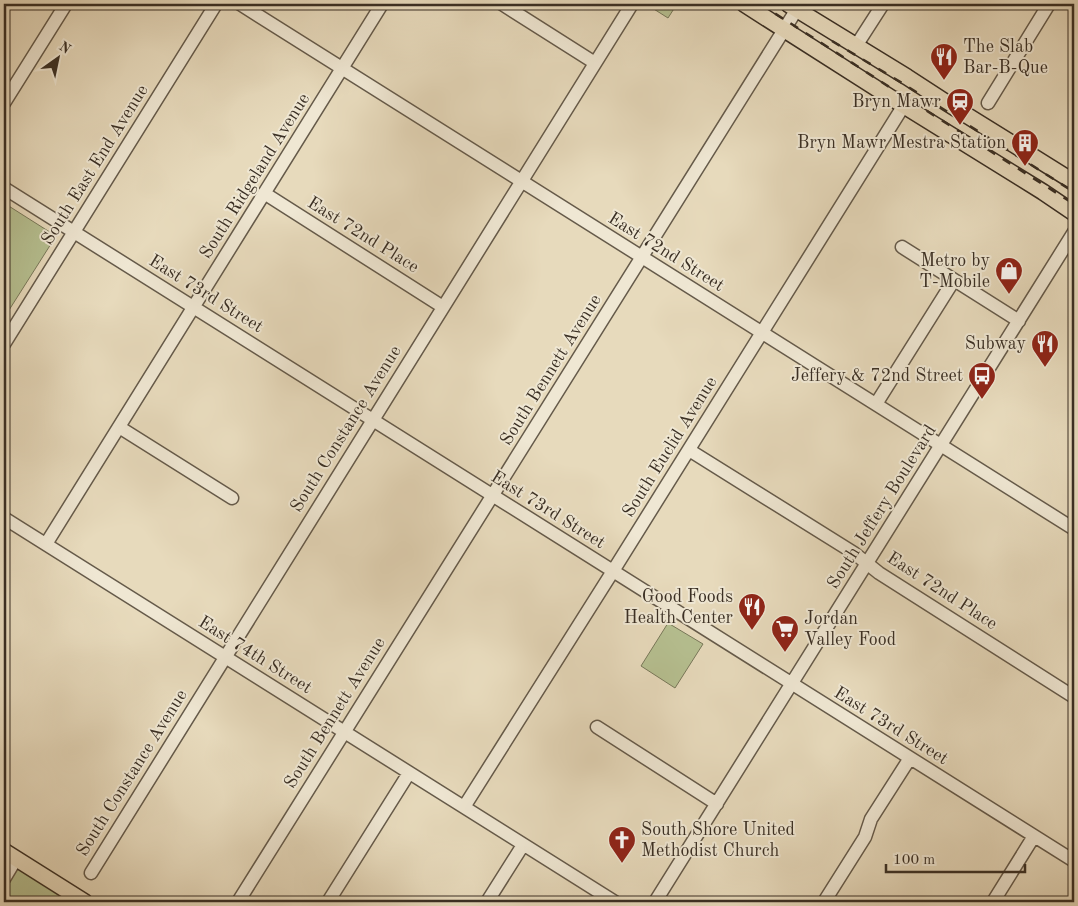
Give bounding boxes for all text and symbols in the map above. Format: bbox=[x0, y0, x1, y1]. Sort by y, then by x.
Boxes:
north arrow bbox=[32, 32, 82, 82]
place label: The Slab Bar-B-Que bbox=[963, 38, 1048, 77]
text: N bbox=[56, 39, 73, 57]
restaurant icon: The Slab Bar-B-Que bbox=[929, 42, 959, 81]
street label: South East End Avenue bbox=[38, 82, 152, 248]
station icon: Bryn Mawr bbox=[945, 87, 975, 126]
street label: South Ridgeland Avenue bbox=[197, 90, 313, 262]
place label: Bryn Mawr bbox=[852, 93, 942, 111]
building icon: Bryn Mawr Mestra Station bbox=[1010, 128, 1040, 167]
place label: Bryn Mawr Mestra Station bbox=[797, 134, 1006, 152]
street label: East 72nd Place bbox=[304, 194, 422, 276]
street label: East 72nd Street bbox=[605, 209, 727, 295]
street label: East 73rd Street bbox=[146, 252, 266, 336]
place label: Metro by T-Mobile bbox=[919, 252, 990, 291]
shop icon: Metro by T-Mobile bbox=[994, 256, 1024, 295]
street label: South Bennett Avenue bbox=[497, 291, 605, 449]
restaurant icon: Subway bbox=[1030, 329, 1060, 368]
place label: Subway bbox=[965, 335, 1026, 353]
street label: South Constance Avenue bbox=[287, 343, 405, 515]
bus stop icon: Jeffery & 72nd Street bbox=[967, 361, 997, 400]
place label: Jeffery & 72nd Street bbox=[791, 367, 963, 385]
street label: South Euclid Avenue bbox=[619, 374, 721, 520]
street label: South Jeffery Boulevard bbox=[824, 422, 940, 592]
street label: East 73rd Street bbox=[488, 468, 608, 552]
street label: East 72nd Place bbox=[884, 549, 1000, 633]
place label: Good Foods Health Center bbox=[624, 588, 734, 627]
restaurant icon: Good Foods Health Center bbox=[737, 592, 767, 631]
place label: Jordan Valley Food bbox=[804, 610, 896, 649]
street label: East 74th Street bbox=[195, 613, 315, 697]
supermarket icon: Jordan Valley Food bbox=[770, 614, 800, 653]
street label: South Bennett Avenue bbox=[281, 634, 389, 792]
street label: East 73rd Street bbox=[831, 684, 951, 768]
street label: South Constance Avenue bbox=[73, 687, 191, 859]
place label: South Shore United Methodist Church bbox=[641, 821, 795, 860]
church icon: South Shore United Methodist Church bbox=[607, 825, 637, 864]
scale bar bbox=[886, 841, 1024, 873]
text: 100 m bbox=[893, 853, 935, 868]

